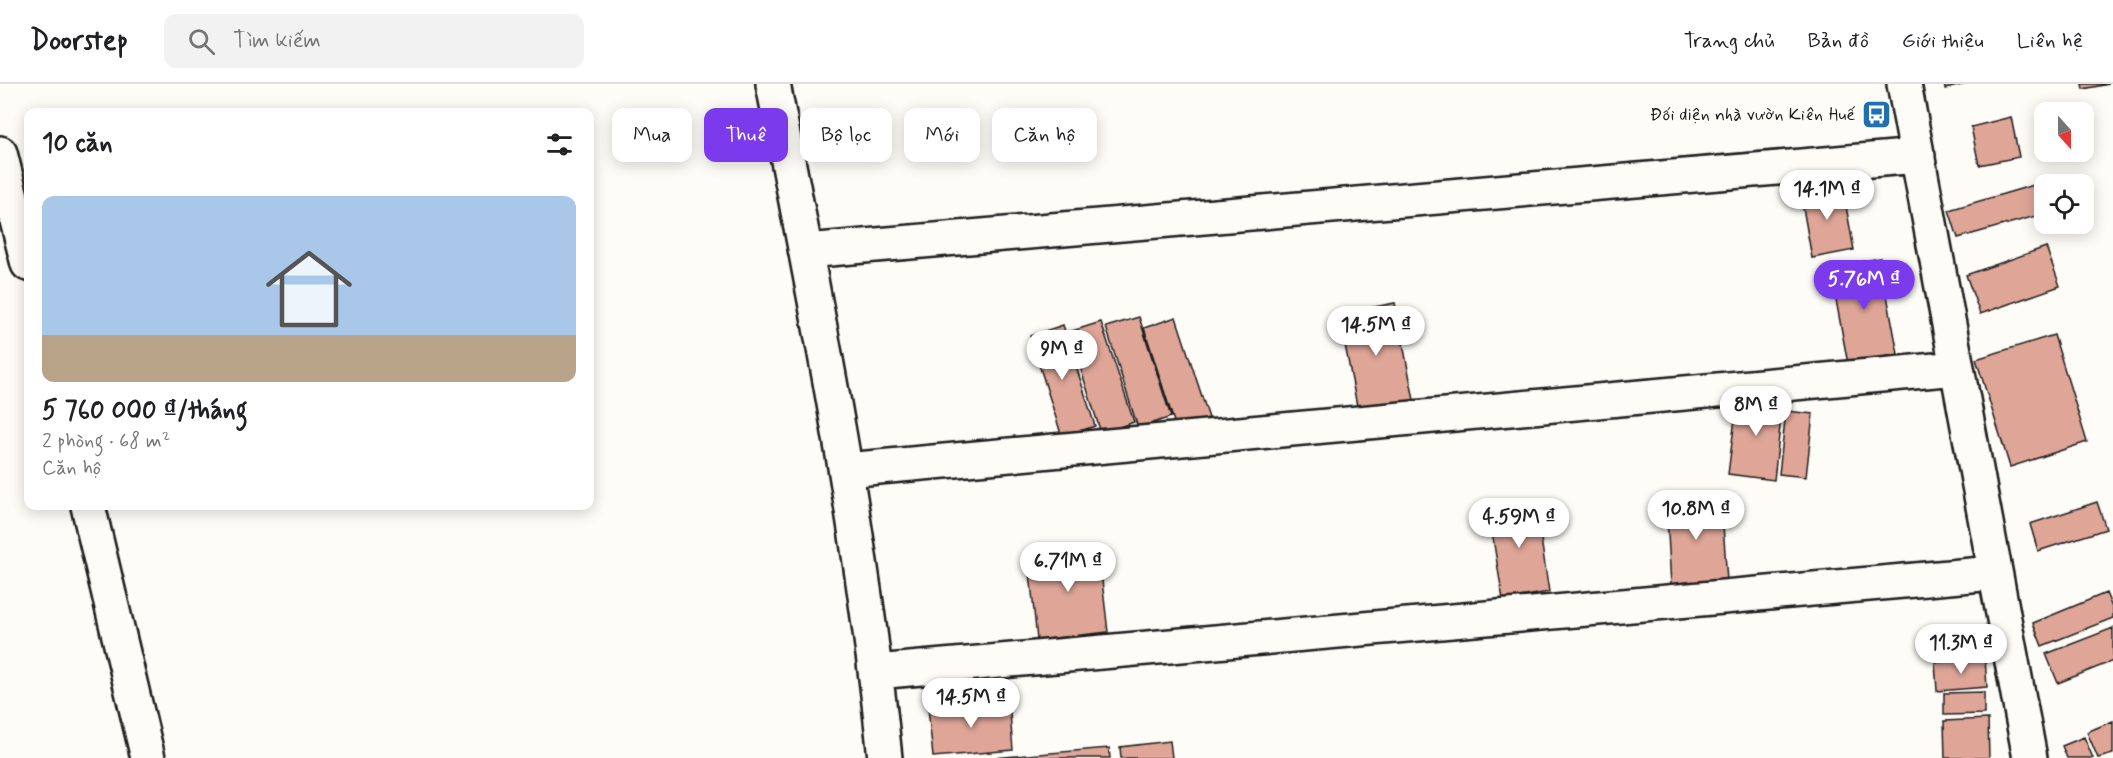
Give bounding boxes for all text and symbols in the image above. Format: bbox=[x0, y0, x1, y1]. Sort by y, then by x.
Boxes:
search box bbox=[164, 14, 584, 68]
text: Doorstep bbox=[30, 23, 128, 60]
icon: search bbox=[185, 25, 218, 58]
text: Tìm kiếm bbox=[233, 27, 321, 55]
text: Trang chủ bbox=[1684, 27, 1775, 55]
text: Bản đồ bbox=[1808, 27, 1869, 55]
text: Giới thiệu bbox=[1902, 27, 1984, 55]
text: Liên hệ bbox=[2017, 27, 2083, 55]
bus stop icon: Đối diện nhà vườn Kiên Huế bbox=[1860, 98, 1892, 130]
north arrow bbox=[2034, 102, 2094, 162]
map controls bbox=[2034, 102, 2094, 234]
place label: Đối diện nhà vườn Kiên Huế bbox=[1650, 103, 1855, 127]
chip: Mua bbox=[612, 108, 692, 162]
chip: Thuê bbox=[704, 108, 788, 162]
chip: Bộ lọc bbox=[800, 108, 892, 162]
chip: Mới bbox=[904, 108, 980, 162]
chip: Căn hộ bbox=[992, 108, 1097, 162]
text: 10 căn bbox=[42, 127, 113, 161]
icon: filters bbox=[543, 128, 576, 161]
pin: 14.1M ₫ bbox=[1772, 170, 1882, 221]
button: locate bbox=[2034, 174, 2094, 234]
text: 14.1M ₫ bbox=[1793, 176, 1861, 203]
icon: home bbox=[255, 235, 363, 343]
pin: 5.76M ₫ bbox=[1809, 260, 1919, 311]
text: 5.76M ₫ bbox=[1828, 266, 1900, 293]
pin: 14.5M ₫ bbox=[1321, 306, 1431, 357]
text: 14.5M ₫ bbox=[1341, 312, 1411, 339]
pin: 9M ₫ bbox=[1026, 330, 1098, 381]
text: 9M ₫ bbox=[1040, 336, 1084, 363]
pin: 8M ₫ bbox=[1720, 386, 1792, 437]
text: 8M ₫ bbox=[1734, 392, 1778, 419]
text: 5 760 000 ₫/tháng bbox=[42, 394, 248, 428]
text: 2 phòng · 68 m² bbox=[42, 428, 170, 455]
text: Căn hộ bbox=[42, 455, 102, 482]
pin: 10.8M ₫ bbox=[1641, 490, 1751, 541]
text: 10.8M ₫ bbox=[1661, 496, 1731, 523]
pin: 4.59M ₫ bbox=[1464, 498, 1574, 549]
text: 4.59M ₫ bbox=[1483, 504, 1555, 531]
pin: 6.71M ₫ bbox=[1013, 542, 1123, 593]
text: 6.71M ₫ bbox=[1034, 548, 1102, 575]
pin: 11.3M ₫ bbox=[1906, 624, 2016, 675]
text: 11.3M ₫ bbox=[1929, 630, 1993, 657]
pin: 14.5M ₫ bbox=[916, 678, 1026, 729]
text: 14.5M ₫ bbox=[936, 684, 1006, 711]

